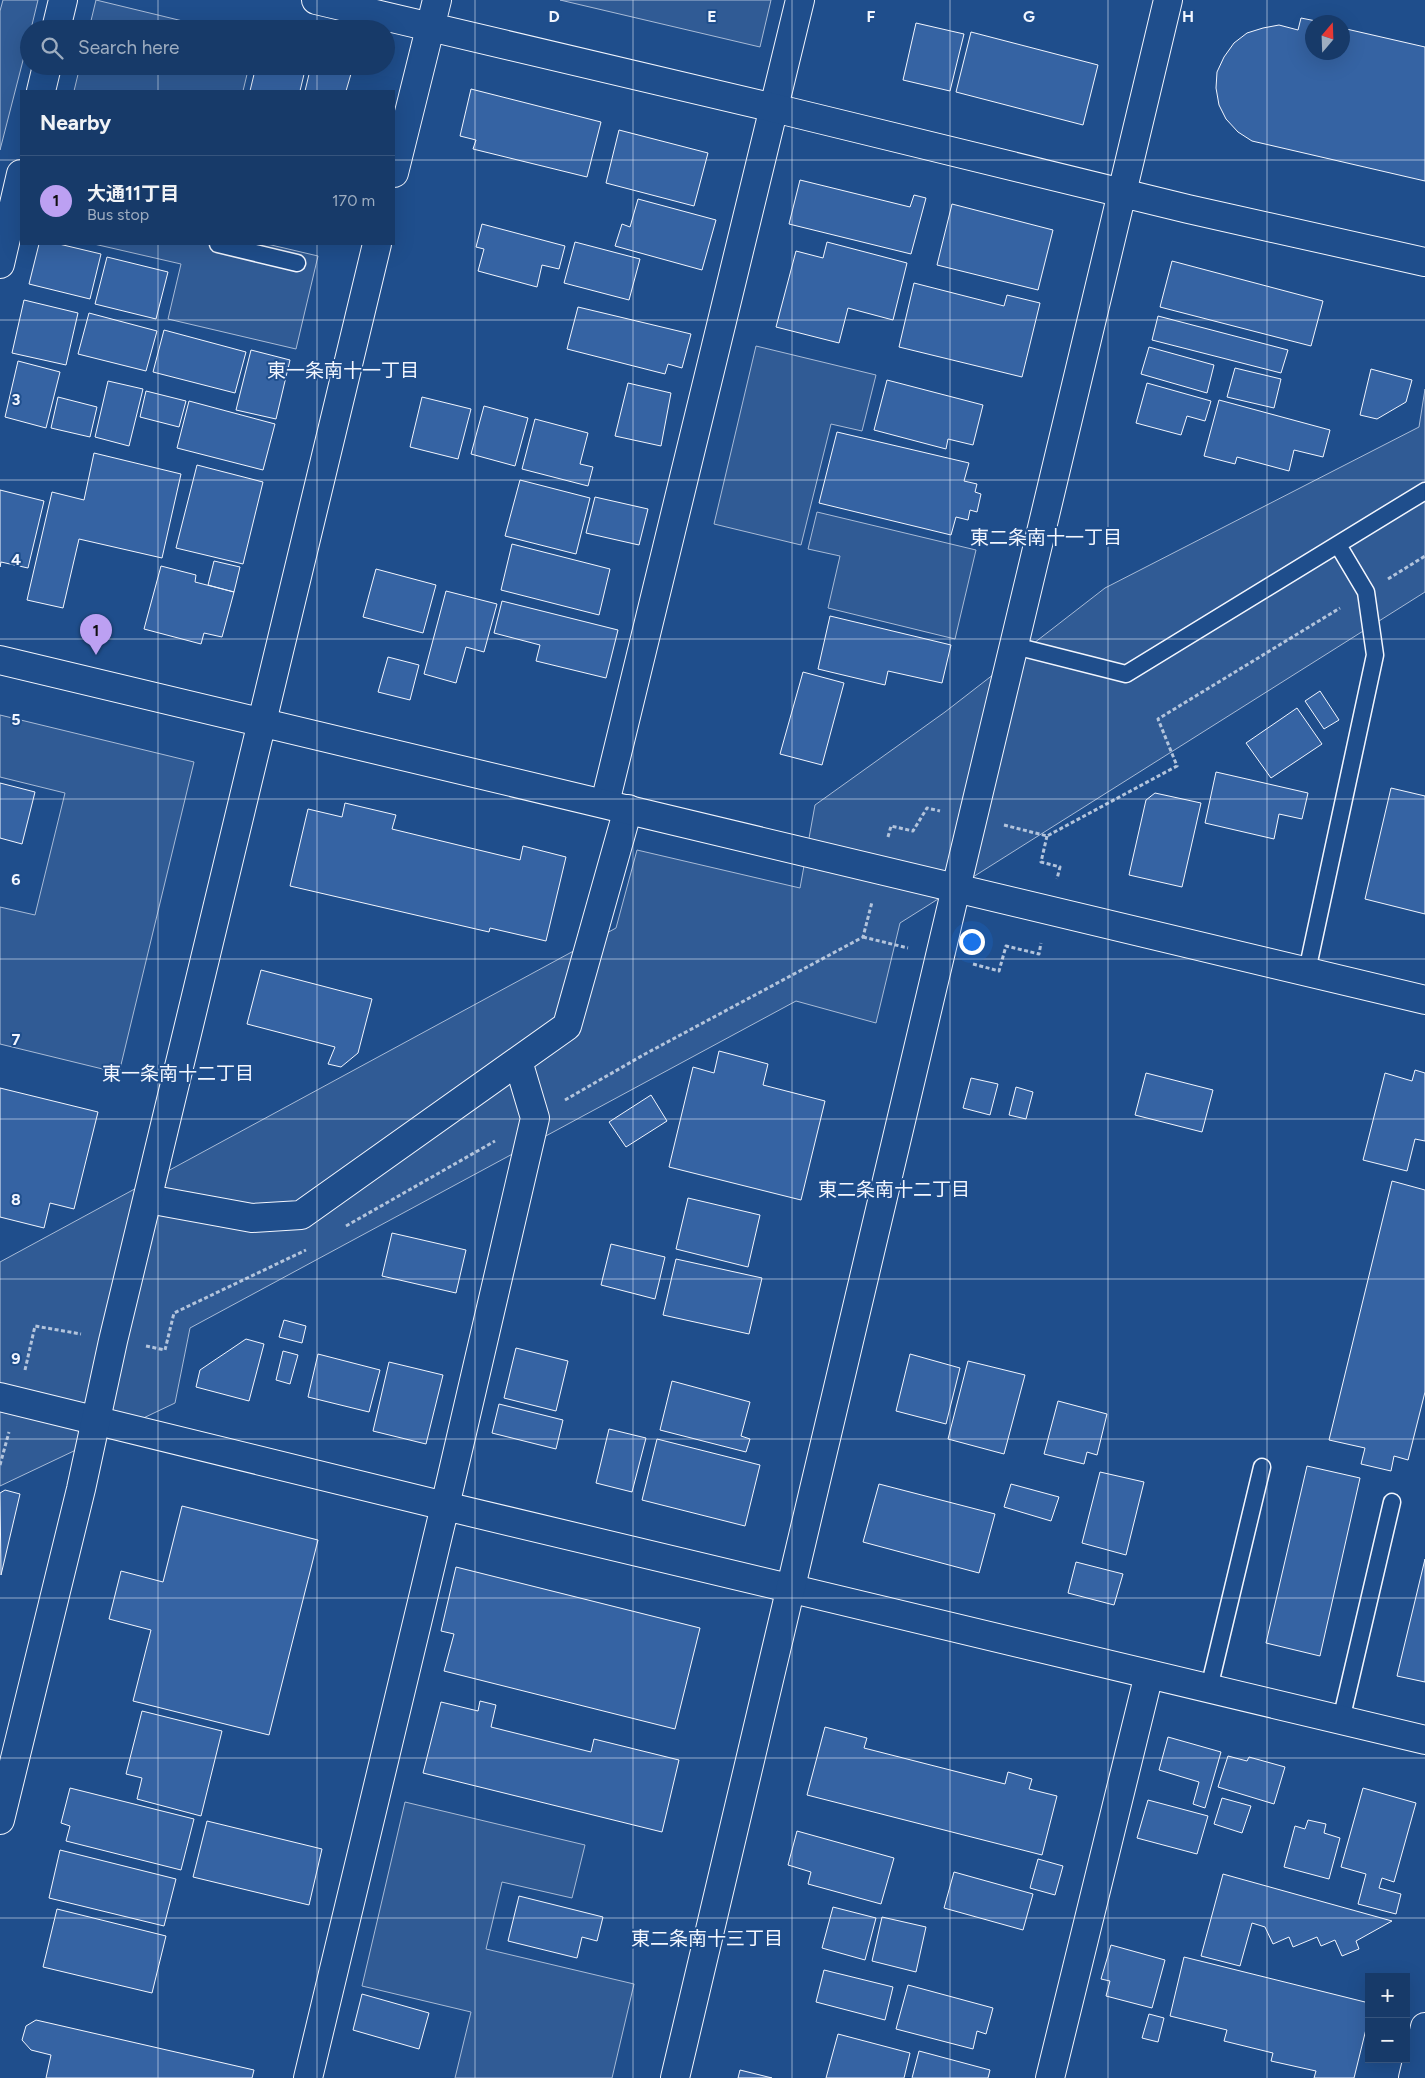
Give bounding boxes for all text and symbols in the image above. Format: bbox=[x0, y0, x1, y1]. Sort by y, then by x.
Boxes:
text: D bbox=[548, 7, 560, 26]
text: E bbox=[707, 7, 717, 26]
text: F bbox=[867, 7, 876, 26]
text: G bbox=[1023, 7, 1035, 26]
text: H bbox=[1182, 7, 1194, 26]
north arrow bbox=[1305, 15, 1350, 60]
search box bbox=[20, 20, 395, 75]
icon: search bbox=[38, 34, 66, 62]
text: Search here bbox=[78, 36, 180, 59]
text: Nearby bbox=[40, 110, 111, 135]
text: 大通11丁目 bbox=[87, 182, 179, 205]
text: 1 bbox=[53, 191, 59, 210]
text: 170 m bbox=[332, 191, 375, 210]
text: Bus stop bbox=[87, 205, 149, 224]
district label: 東一条南十一丁目 bbox=[267, 359, 419, 382]
text: 3 bbox=[12, 390, 21, 409]
district label: 東二条南十一丁目 bbox=[970, 526, 1122, 549]
text: 4 bbox=[11, 550, 21, 569]
pin: 1 bbox=[80, 614, 112, 655]
text: 5 bbox=[11, 710, 21, 729]
text: 6 bbox=[11, 870, 21, 889]
your location bbox=[959, 929, 985, 955]
text: 7 bbox=[12, 1030, 21, 1049]
district label: 東一条南十二丁目 bbox=[102, 1062, 254, 1085]
district label: 東二条南十二丁目 bbox=[818, 1178, 970, 1201]
text: 8 bbox=[11, 1190, 21, 1209]
text: 9 bbox=[11, 1349, 21, 1368]
district label: 東二条南十三丁目 bbox=[631, 1927, 783, 1950]
map controls bbox=[1365, 1973, 1410, 2063]
button: + bbox=[1365, 1973, 1410, 2018]
button: − bbox=[1365, 2018, 1410, 2063]

